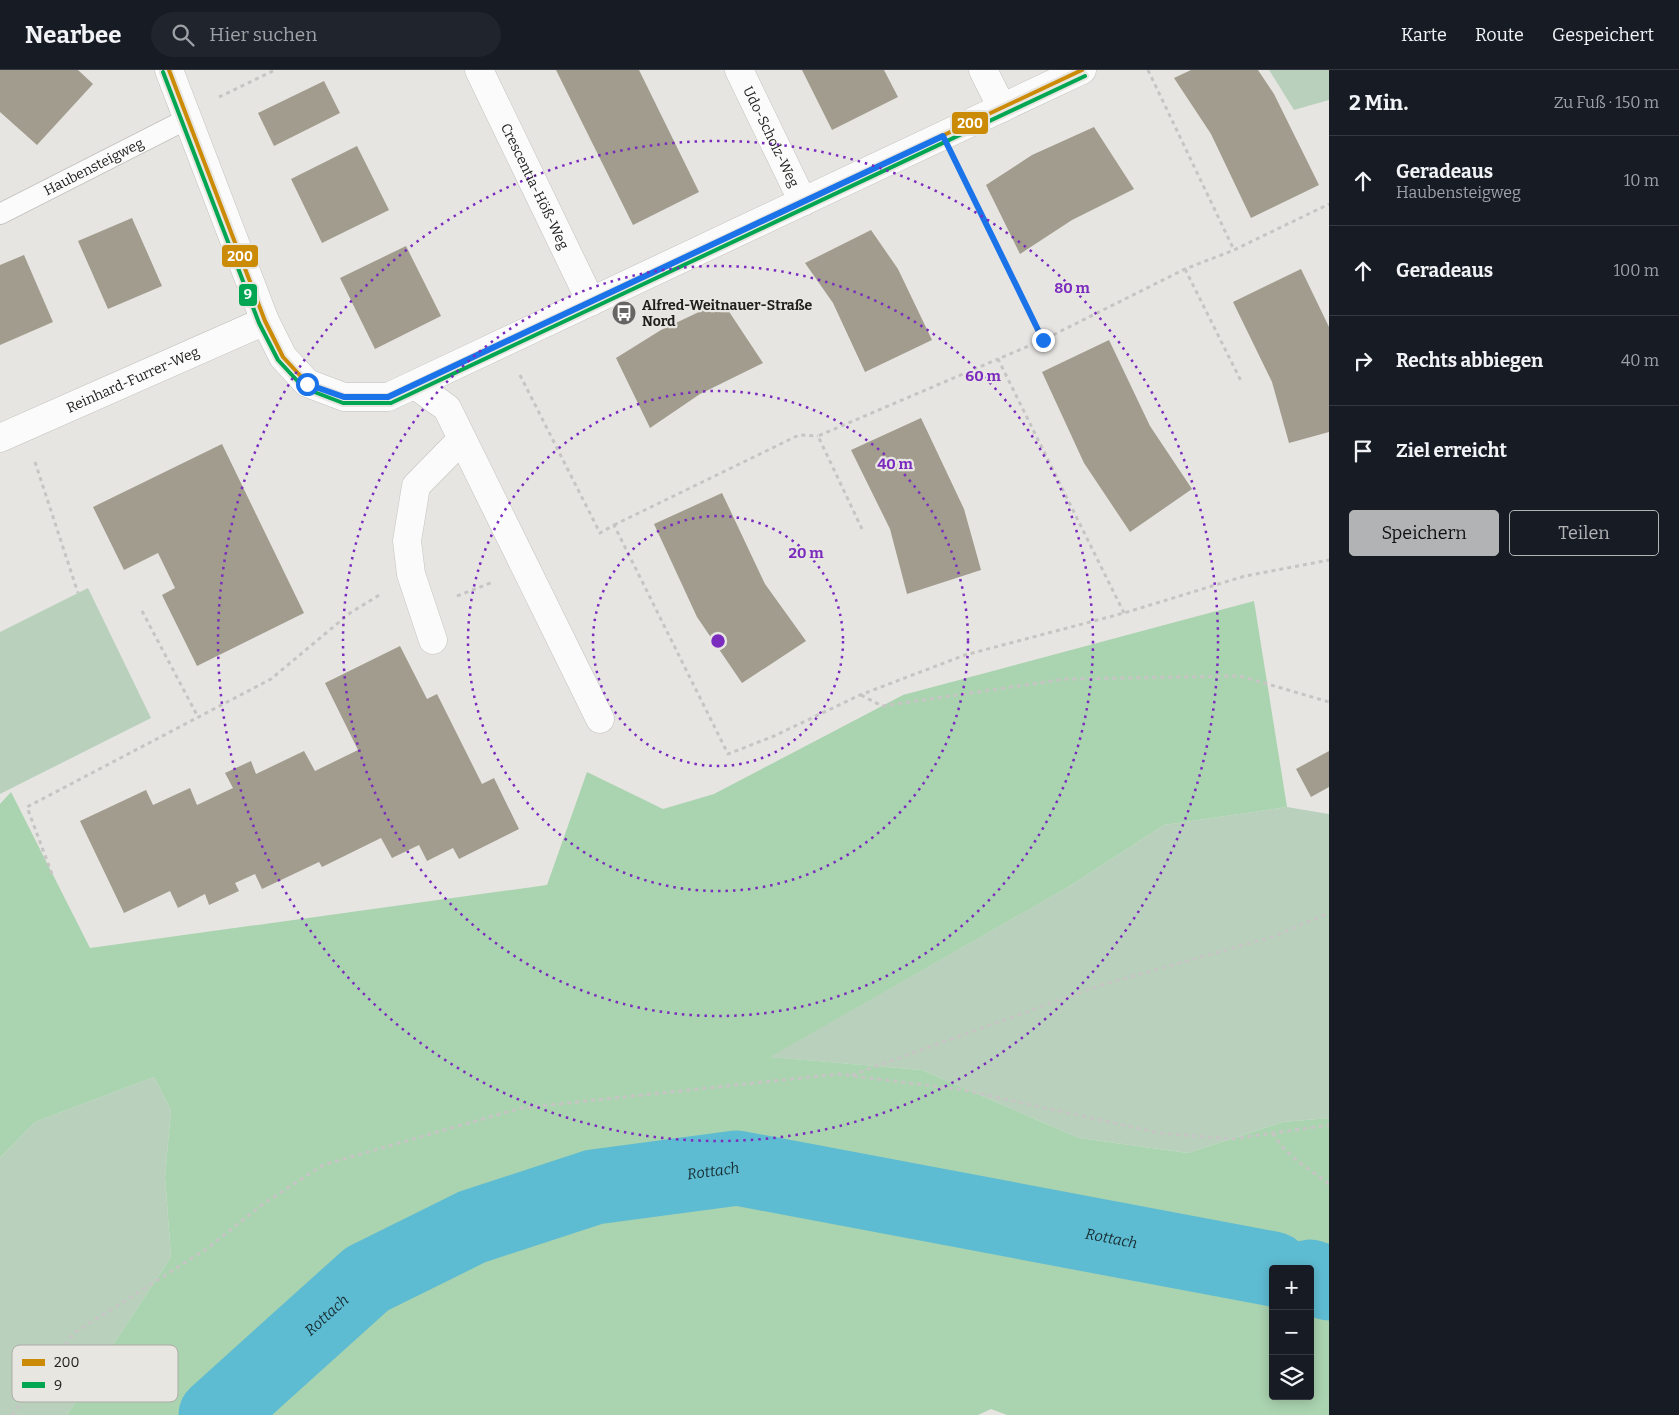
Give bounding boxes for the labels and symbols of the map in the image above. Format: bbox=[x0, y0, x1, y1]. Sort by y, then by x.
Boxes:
street label: Udo-Scholz-Weg bbox=[740, 83, 803, 190]
line badge: 200 bbox=[951, 111, 989, 135]
text: 200 bbox=[957, 115, 983, 132]
street label: Crescentia-Höß-Weg bbox=[497, 120, 573, 252]
street label: Haubensteigweg bbox=[41, 134, 146, 199]
line badge: 200 bbox=[221, 244, 259, 268]
text: 200 bbox=[227, 248, 253, 265]
text: 80 m bbox=[1054, 279, 1090, 297]
line badge: 9 bbox=[238, 283, 258, 307]
text: 9 bbox=[244, 286, 252, 303]
place label: Alfred-Weitnauer-Straße Nord bbox=[642, 297, 812, 330]
bus stop icon: Alfred-Weitnauer-Straße Nord bbox=[611, 300, 637, 326]
route end bbox=[1032, 329, 1055, 352]
street label: Reinhard-Furrer-Weg bbox=[64, 343, 202, 416]
text: 60 m bbox=[965, 367, 1001, 385]
route start bbox=[296, 373, 319, 396]
text: 40 m bbox=[877, 455, 914, 473]
text: 20 m bbox=[789, 544, 824, 562]
centre of rings bbox=[709, 632, 727, 650]
water label: Rottach bbox=[686, 1159, 741, 1184]
water label: Rottach bbox=[1084, 1225, 1139, 1252]
water label: Rottach bbox=[301, 1291, 352, 1340]
legend bbox=[12, 1345, 178, 1402]
text: 200 bbox=[54, 1354, 80, 1371]
text: 9 bbox=[54, 1377, 62, 1394]

